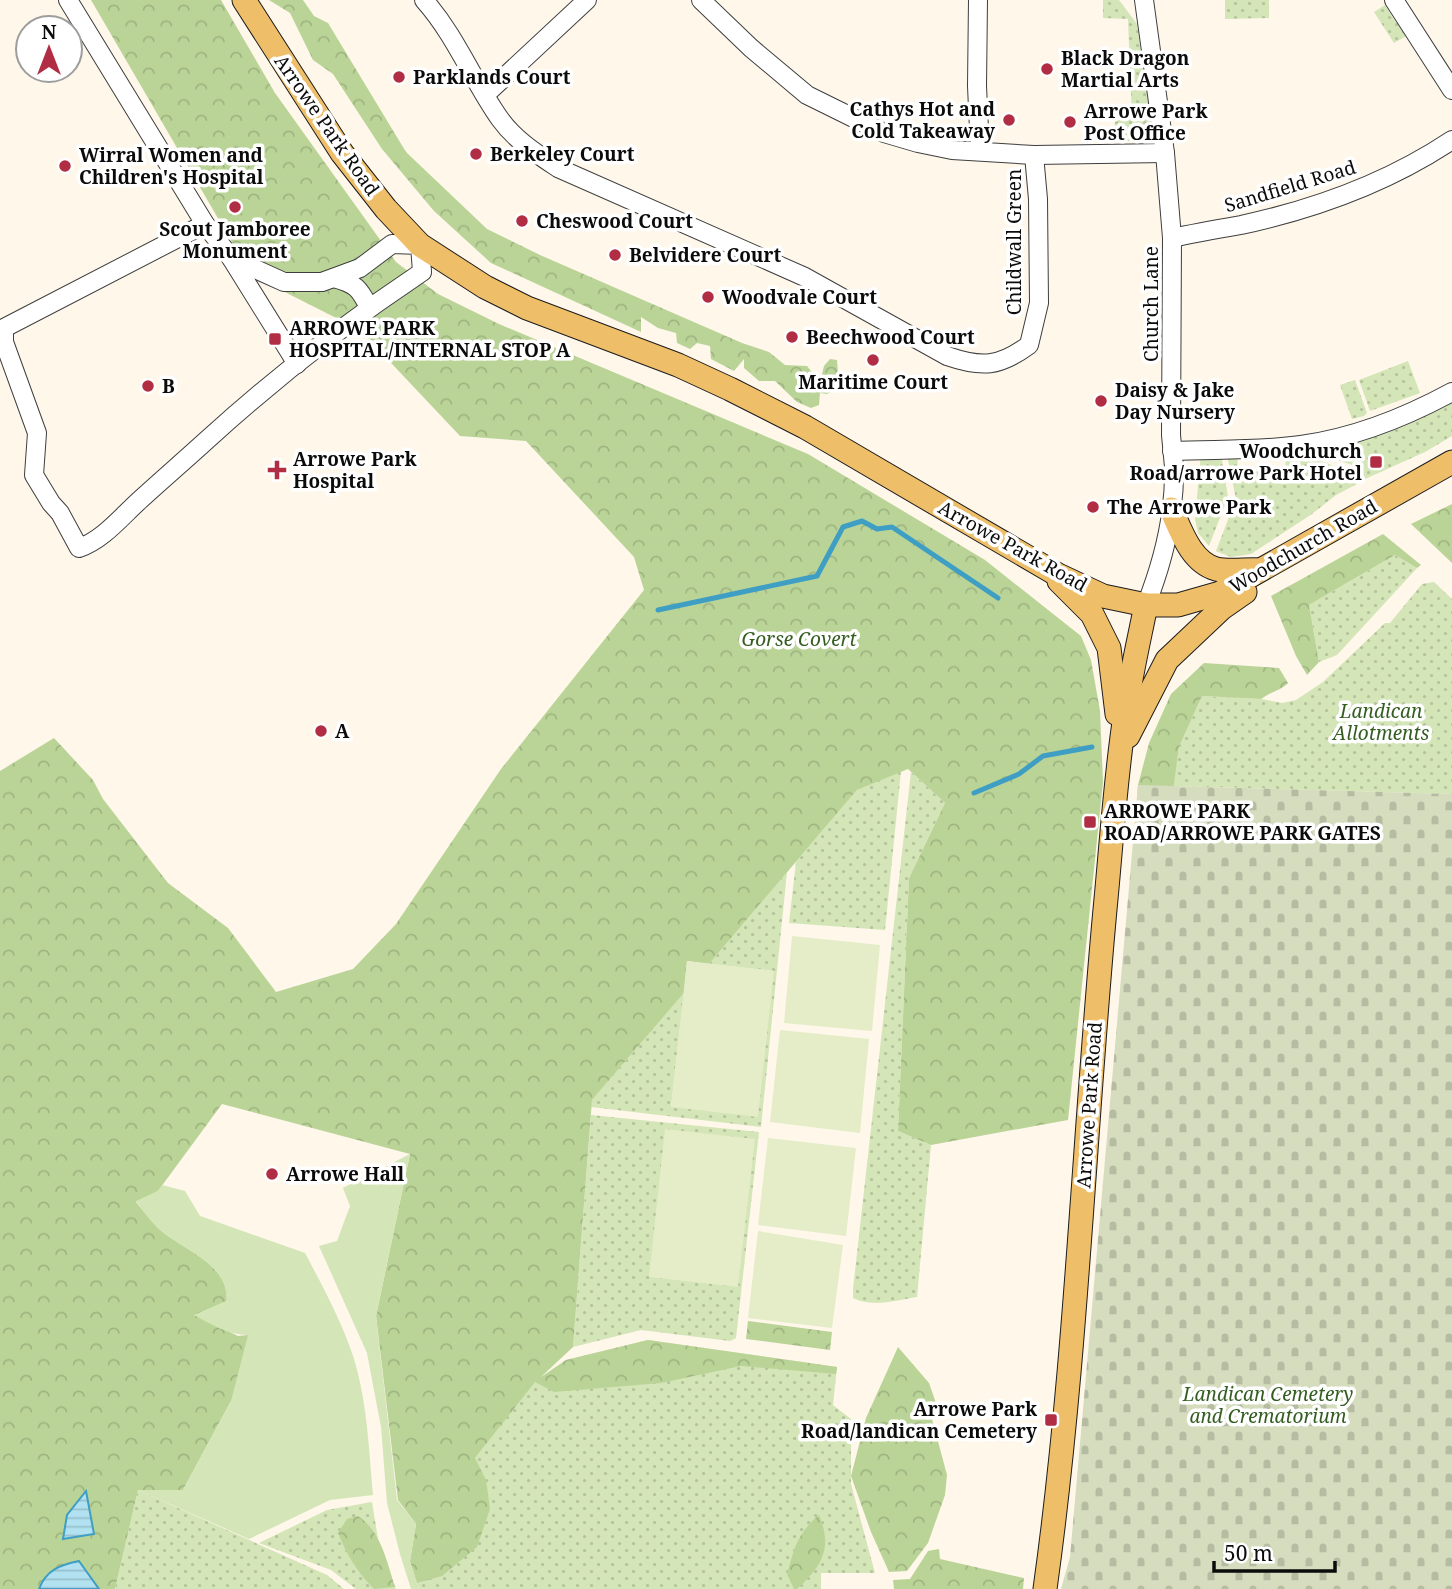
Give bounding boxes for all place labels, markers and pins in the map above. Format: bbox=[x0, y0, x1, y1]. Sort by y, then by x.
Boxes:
place label: Black Dragon Martial Arts bbox=[1061, 45, 1190, 93]
marker: Black Dragon Martial Arts bbox=[1039, 61, 1055, 77]
place label: Parklands Court bbox=[413, 64, 571, 90]
marker: Parklands Court bbox=[391, 69, 407, 85]
place label: Cathys Hot and Cold Takeaway bbox=[850, 96, 996, 144]
place label: Arrowe Park Post Office bbox=[1084, 98, 1208, 146]
marker: Cathys Hot and Cold Takeaway bbox=[1001, 112, 1017, 128]
marker: Arrowe Park Post Office bbox=[1062, 114, 1078, 130]
place label: Berkeley Court bbox=[490, 141, 635, 167]
place label: Wirral Women and Children's Hospital bbox=[79, 142, 264, 190]
marker: Berkeley Court bbox=[468, 146, 484, 162]
marker: Wirral Women and Children's Hospital bbox=[57, 158, 73, 174]
marker: Scout Jamboree Monument bbox=[227, 199, 243, 215]
place label: Cheswood Court bbox=[536, 208, 693, 234]
marker: Cheswood Court bbox=[514, 213, 530, 229]
place label: Scout Jamboree Monument bbox=[159, 216, 311, 264]
place label: Belvidere Court bbox=[629, 242, 781, 268]
marker: Belvidere Court bbox=[607, 247, 623, 263]
place label: Woodvale Court bbox=[722, 284, 877, 310]
marker: Woodvale Court bbox=[700, 289, 716, 305]
place label: ARROWE PARK HOSPITAL/INTERNAL STOP A bbox=[289, 315, 571, 363]
place label: Beechwood Court bbox=[806, 324, 975, 350]
marker: Beechwood Court bbox=[784, 329, 800, 345]
marker: ARROWE PARK HOSPITAL/INTERNAL STOP A bbox=[267, 331, 283, 347]
marker: Maritime Court bbox=[865, 352, 881, 368]
place label: Maritime Court bbox=[798, 369, 948, 395]
place label: B bbox=[162, 373, 175, 399]
place label: Daisy & Jake Day Nursery bbox=[1115, 377, 1235, 425]
marker: B bbox=[140, 378, 156, 394]
marker: Daisy & Jake Day Nursery bbox=[1093, 393, 1109, 409]
place label: Woodchurch Road/arrowe Park Hotel bbox=[1130, 438, 1362, 486]
place label: Arrowe Park Hospital bbox=[293, 446, 417, 494]
marker: Woodchurch Road/arrowe Park Hotel bbox=[1368, 454, 1384, 470]
marker: Arrowe Park Hospital bbox=[267, 460, 287, 480]
place label: The Arrowe Park bbox=[1107, 494, 1272, 520]
marker: The Arrowe Park bbox=[1085, 499, 1101, 515]
place label: A bbox=[335, 718, 350, 744]
marker: A bbox=[313, 723, 329, 739]
place label: ARROWE PARK ROAD/ARROWE PARK GATES bbox=[1104, 798, 1381, 846]
marker: ARROWE PARK ROAD/ARROWE PARK GATES bbox=[1082, 814, 1098, 830]
place label: Arrowe Hall bbox=[286, 1161, 405, 1187]
marker: Arrowe Hall bbox=[264, 1166, 280, 1182]
place label: Arrowe Park Road/landican Cemetery bbox=[801, 1396, 1038, 1444]
marker: Arrowe Park Road/landican Cemetery bbox=[1043, 1412, 1059, 1428]

